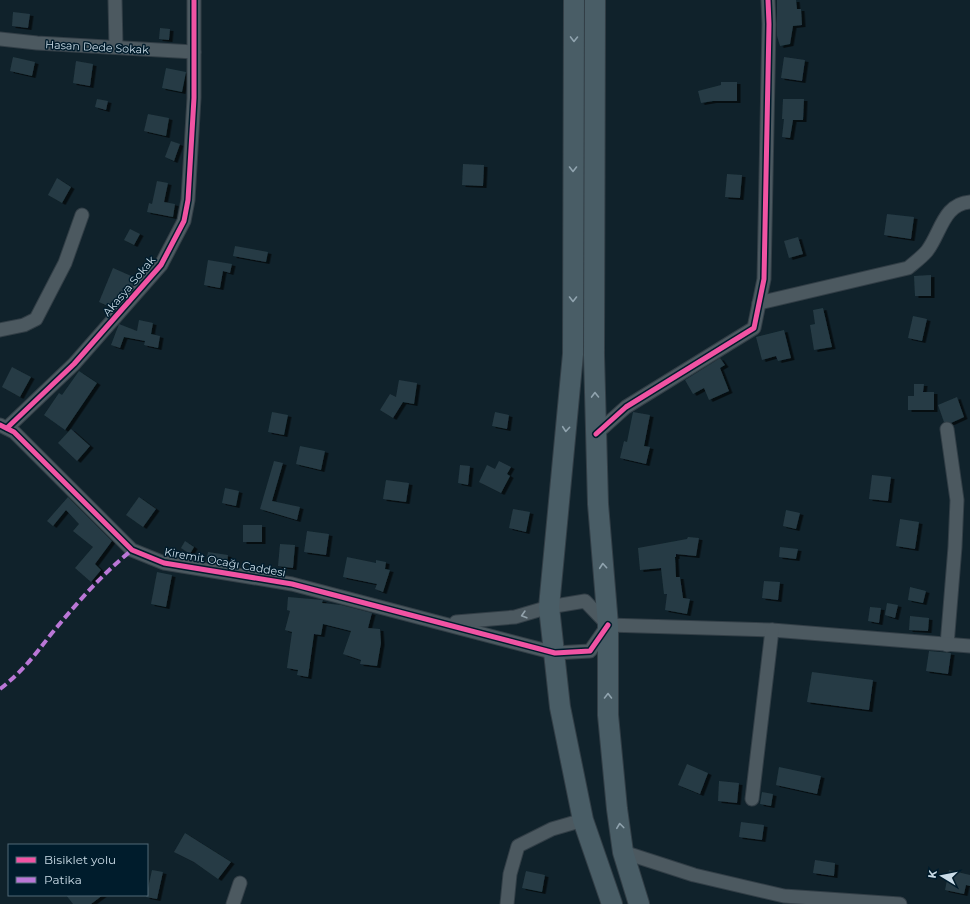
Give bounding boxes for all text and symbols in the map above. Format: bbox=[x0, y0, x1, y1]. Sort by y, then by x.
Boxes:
one-way arrow bbox=[570, 36, 578, 42]
street label: Hasan Dede Sokak bbox=[45, 37, 149, 57]
one-way arrow bbox=[569, 166, 577, 172]
street label: Akasya Sokak bbox=[100, 253, 159, 319]
one-way arrow bbox=[569, 296, 577, 302]
one-way arrow bbox=[591, 392, 599, 398]
one-way arrow bbox=[562, 426, 571, 432]
street label: Kiremit Ocağı Caddesi bbox=[163, 544, 287, 580]
one-way arrow bbox=[599, 563, 608, 569]
one-way arrow bbox=[521, 610, 528, 619]
one-way arrow bbox=[604, 693, 612, 699]
one-way arrow bbox=[615, 823, 624, 829]
legend bbox=[8, 844, 148, 896]
text: Bisiklet yolu bbox=[44, 852, 116, 867]
north arrow bbox=[922, 856, 962, 896]
text: K bbox=[925, 868, 940, 879]
text: Patika bbox=[44, 872, 82, 887]

